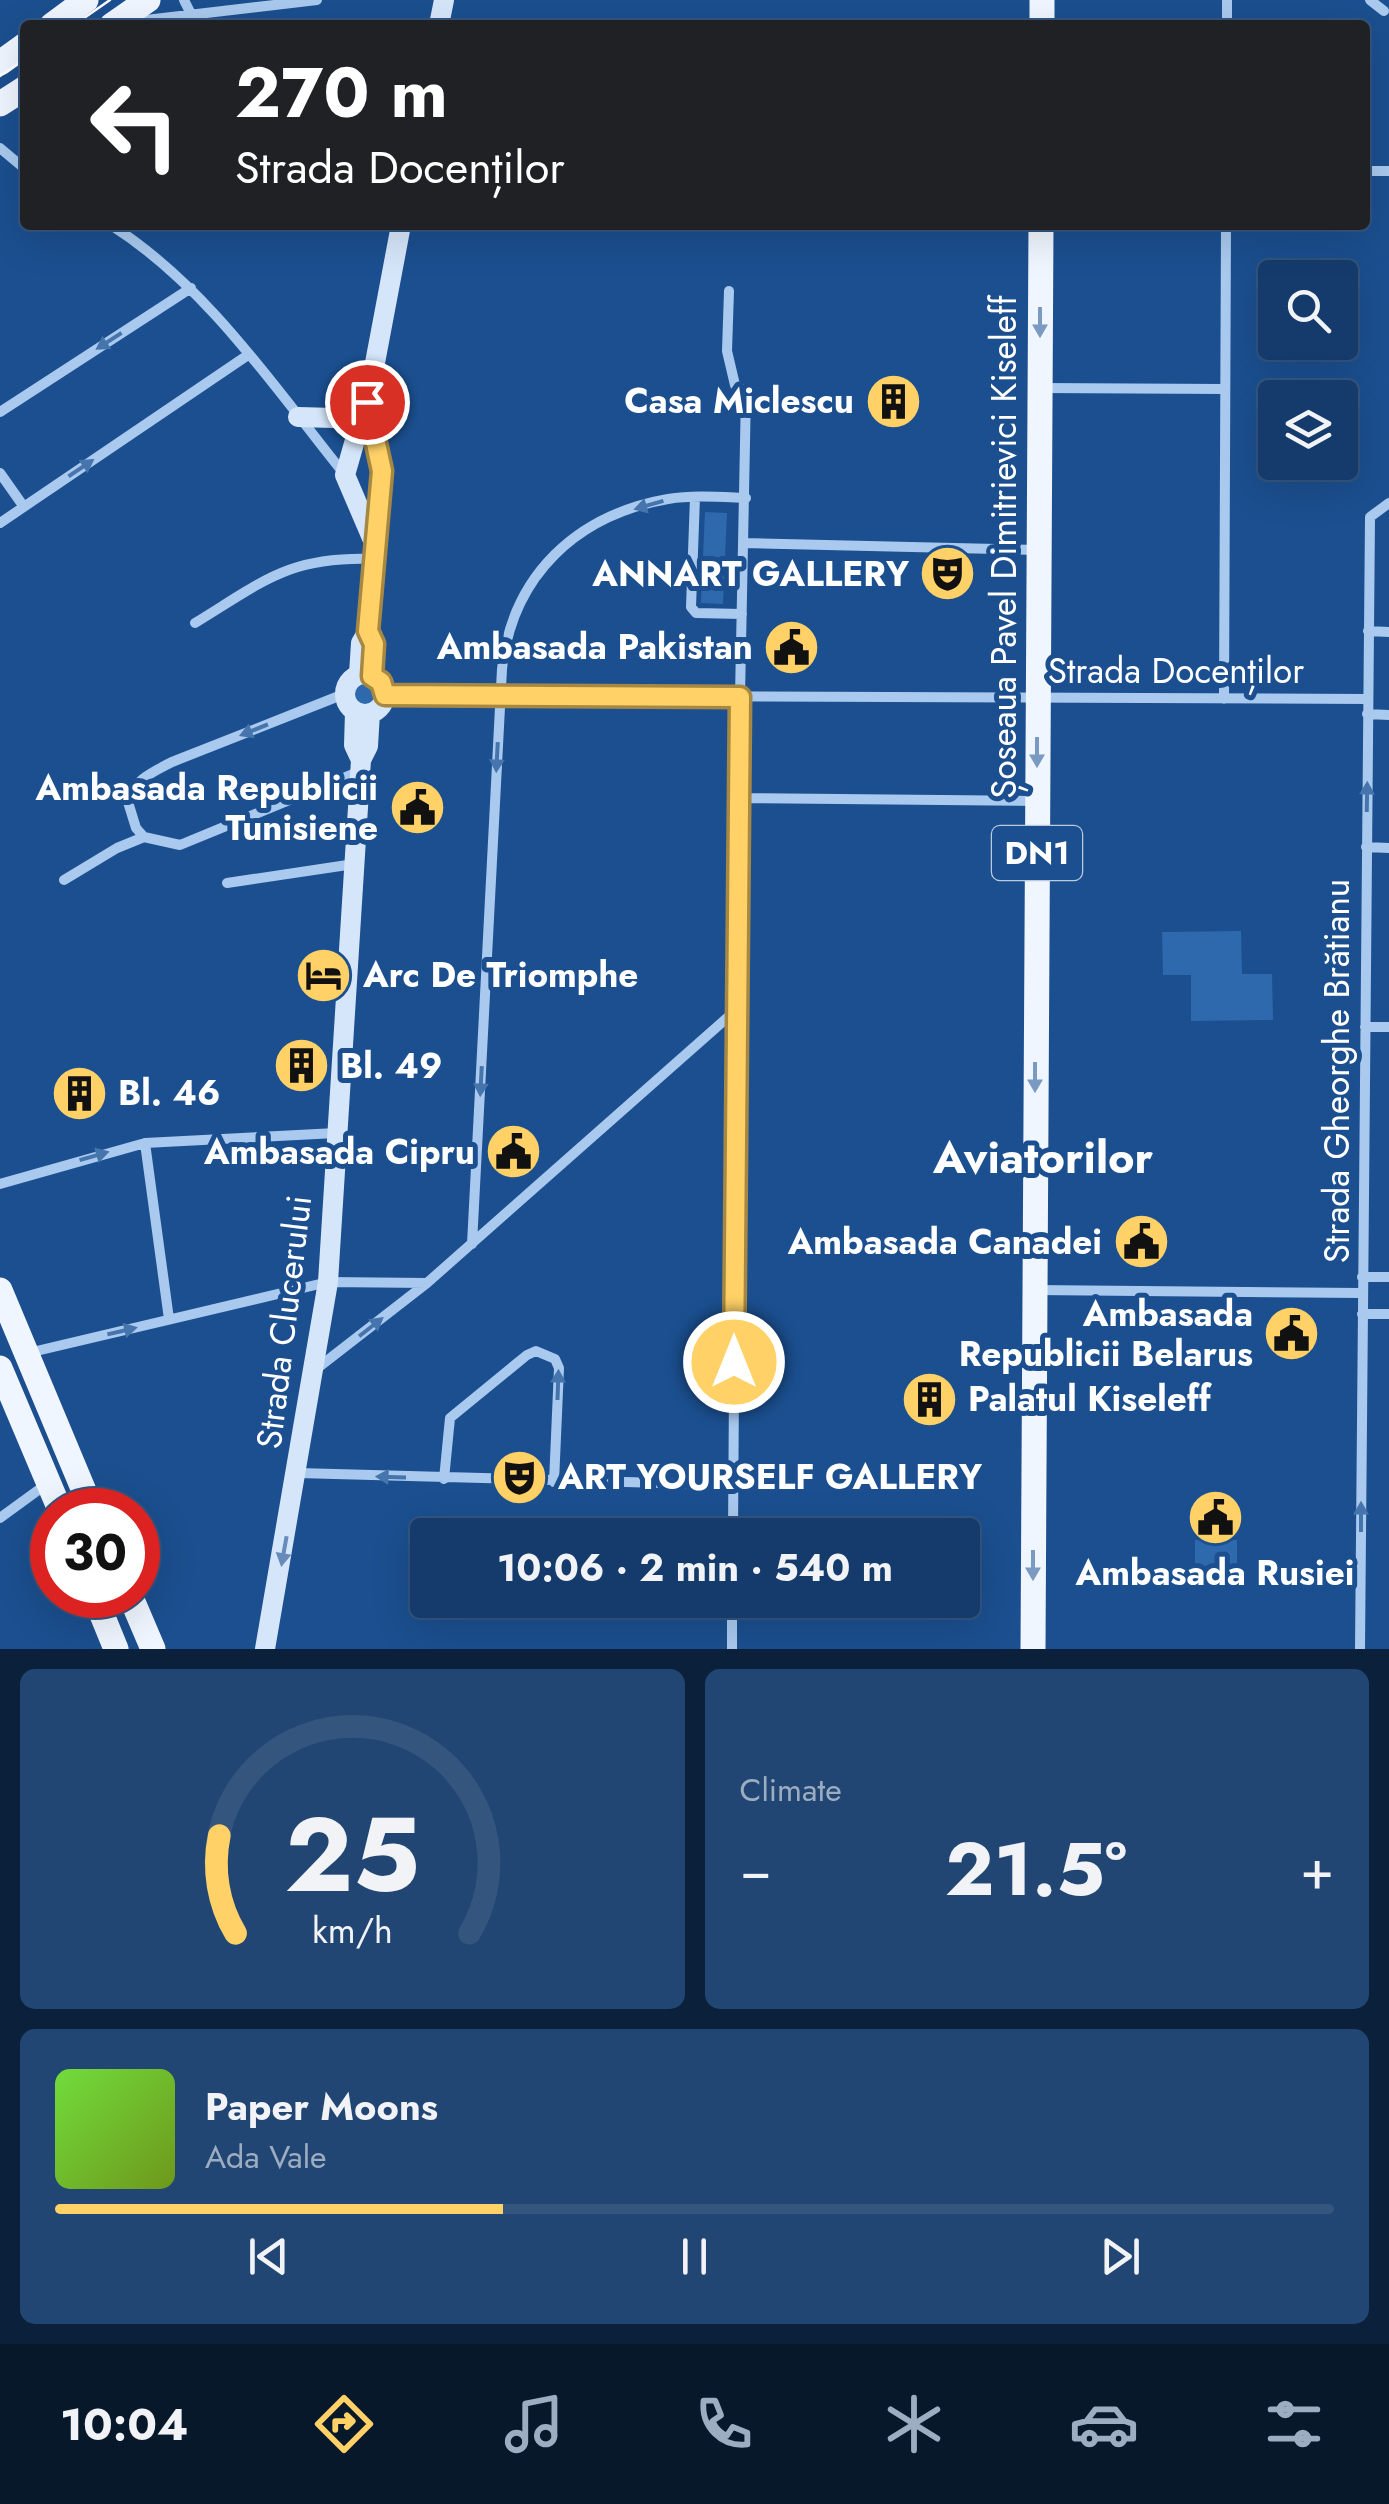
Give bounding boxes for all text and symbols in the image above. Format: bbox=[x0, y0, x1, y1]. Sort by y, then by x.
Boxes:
text: 270 m bbox=[235, 42, 448, 143]
icon: left bbox=[70, 60, 200, 190]
text: Strada Docenților bbox=[235, 135, 565, 200]
map controls bbox=[1258, 260, 1358, 480]
button: search bbox=[1258, 260, 1358, 360]
street label: Șoseaua Pavel Dimitrievici Kiseleff bbox=[979, 294, 1029, 799]
one-way arrow bbox=[1032, 307, 1048, 339]
one-way arrow bbox=[95, 332, 123, 350]
pin bbox=[325, 360, 410, 445]
building icon: Casa Miclescu bbox=[863, 371, 923, 431]
icon: arrive bbox=[340, 375, 395, 430]
place label: Casa Miclescu bbox=[624, 376, 854, 426]
button: layers bbox=[1258, 380, 1358, 480]
one-way arrow bbox=[67, 459, 94, 478]
one-way arrow bbox=[633, 497, 664, 513]
theatre icon: ANNART GALLERY bbox=[918, 544, 978, 604]
place label: ANNART GALLERY bbox=[591, 549, 910, 599]
public building icon: Ambasada Pakistan bbox=[762, 617, 822, 677]
place label: Ambasada Pakistan bbox=[436, 622, 753, 672]
street label: Strada Docenților bbox=[1048, 646, 1304, 696]
one-way arrow bbox=[238, 722, 268, 738]
one-way arrow bbox=[1029, 737, 1045, 769]
one-way arrow bbox=[489, 741, 505, 773]
place label: Ambasada Republicii Tunisiene bbox=[35, 763, 378, 853]
public building icon: Ambasada Republicii Tunisiene bbox=[387, 778, 447, 838]
one-way arrow bbox=[1359, 780, 1375, 812]
road number: DN1 bbox=[992, 826, 1082, 880]
street label: Strada Gheorghe Brătianu bbox=[1312, 879, 1362, 1263]
hotel icon: Arc De Triomphe bbox=[294, 945, 354, 1005]
place label: Arc De Triomphe bbox=[362, 950, 638, 1000]
building icon: Bl. 49 bbox=[271, 1036, 331, 1096]
place label: Bl. 49 bbox=[340, 1041, 442, 1091]
one-way arrow bbox=[1027, 1062, 1043, 1094]
building icon: Bl. 46 bbox=[49, 1063, 109, 1123]
one-way arrow bbox=[472, 1066, 488, 1098]
place label: Bl. 46 bbox=[118, 1068, 220, 1118]
public building icon: Ambasada Cipru bbox=[484, 1122, 544, 1182]
district label: Aviatorilor bbox=[932, 1125, 1154, 1190]
place label: Ambasada Cipru bbox=[203, 1127, 475, 1177]
one-way arrow bbox=[79, 1148, 109, 1163]
street label: Strada Clucerului bbox=[244, 1193, 324, 1451]
public building icon: Ambasada Canadei bbox=[1111, 1212, 1171, 1272]
place label: Ambasada Canadei bbox=[787, 1217, 1102, 1267]
place label: Ambasada Republicii Belarus bbox=[959, 1289, 1253, 1379]
public building icon: Ambasada Republicii Belarus bbox=[1262, 1304, 1322, 1364]
position arrow bbox=[682, 1310, 786, 1414]
one-way arrow bbox=[358, 1317, 384, 1337]
one-way arrow bbox=[107, 1323, 138, 1338]
one-way arrow bbox=[551, 1368, 567, 1400]
building icon: Palatul Kiseleff bbox=[899, 1369, 959, 1429]
place label: Palatul Kiseleff bbox=[968, 1374, 1213, 1424]
theatre icon: ART YOURSELF GALLERY bbox=[489, 1447, 549, 1507]
place label: ART YOURSELF GALLERY bbox=[557, 1452, 983, 1502]
one-way arrow bbox=[374, 1468, 406, 1484]
public building icon: Ambasada Rusiei bbox=[1185, 1487, 1245, 1547]
speed limit sign: 30 bbox=[30, 1488, 160, 1618]
one-way arrow bbox=[1353, 1500, 1369, 1532]
one-way arrow bbox=[276, 1535, 291, 1567]
text: 10:06 · 2 min · 540 m bbox=[497, 1540, 893, 1595]
place label: Ambasada Rusiei bbox=[1075, 1548, 1354, 1598]
one-way arrow bbox=[1025, 1550, 1041, 1582]
text: Climate bbox=[740, 1767, 842, 1813]
text: 25 bbox=[285, 1780, 420, 1930]
text: 21.5° bbox=[945, 1815, 1127, 1923]
text: − bbox=[740, 1830, 772, 1910]
text: + bbox=[1300, 1830, 1334, 1910]
text: km/h bbox=[312, 1905, 393, 1956]
text: Paper Moons bbox=[205, 2079, 438, 2134]
text: Ada Vale bbox=[205, 2134, 327, 2180]
icon: previous bbox=[241, 2229, 296, 2284]
icon: pause bbox=[667, 2229, 722, 2284]
icon: next bbox=[1093, 2229, 1148, 2284]
icon: directions bbox=[309, 2389, 379, 2459]
icon: music bbox=[499, 2389, 569, 2459]
icon: phone bbox=[689, 2389, 759, 2459]
icon: climate bbox=[879, 2389, 949, 2459]
icon: car bbox=[1069, 2389, 1139, 2459]
icon: filters bbox=[1259, 2389, 1329, 2459]
text: 10:04 bbox=[60, 2392, 188, 2457]

